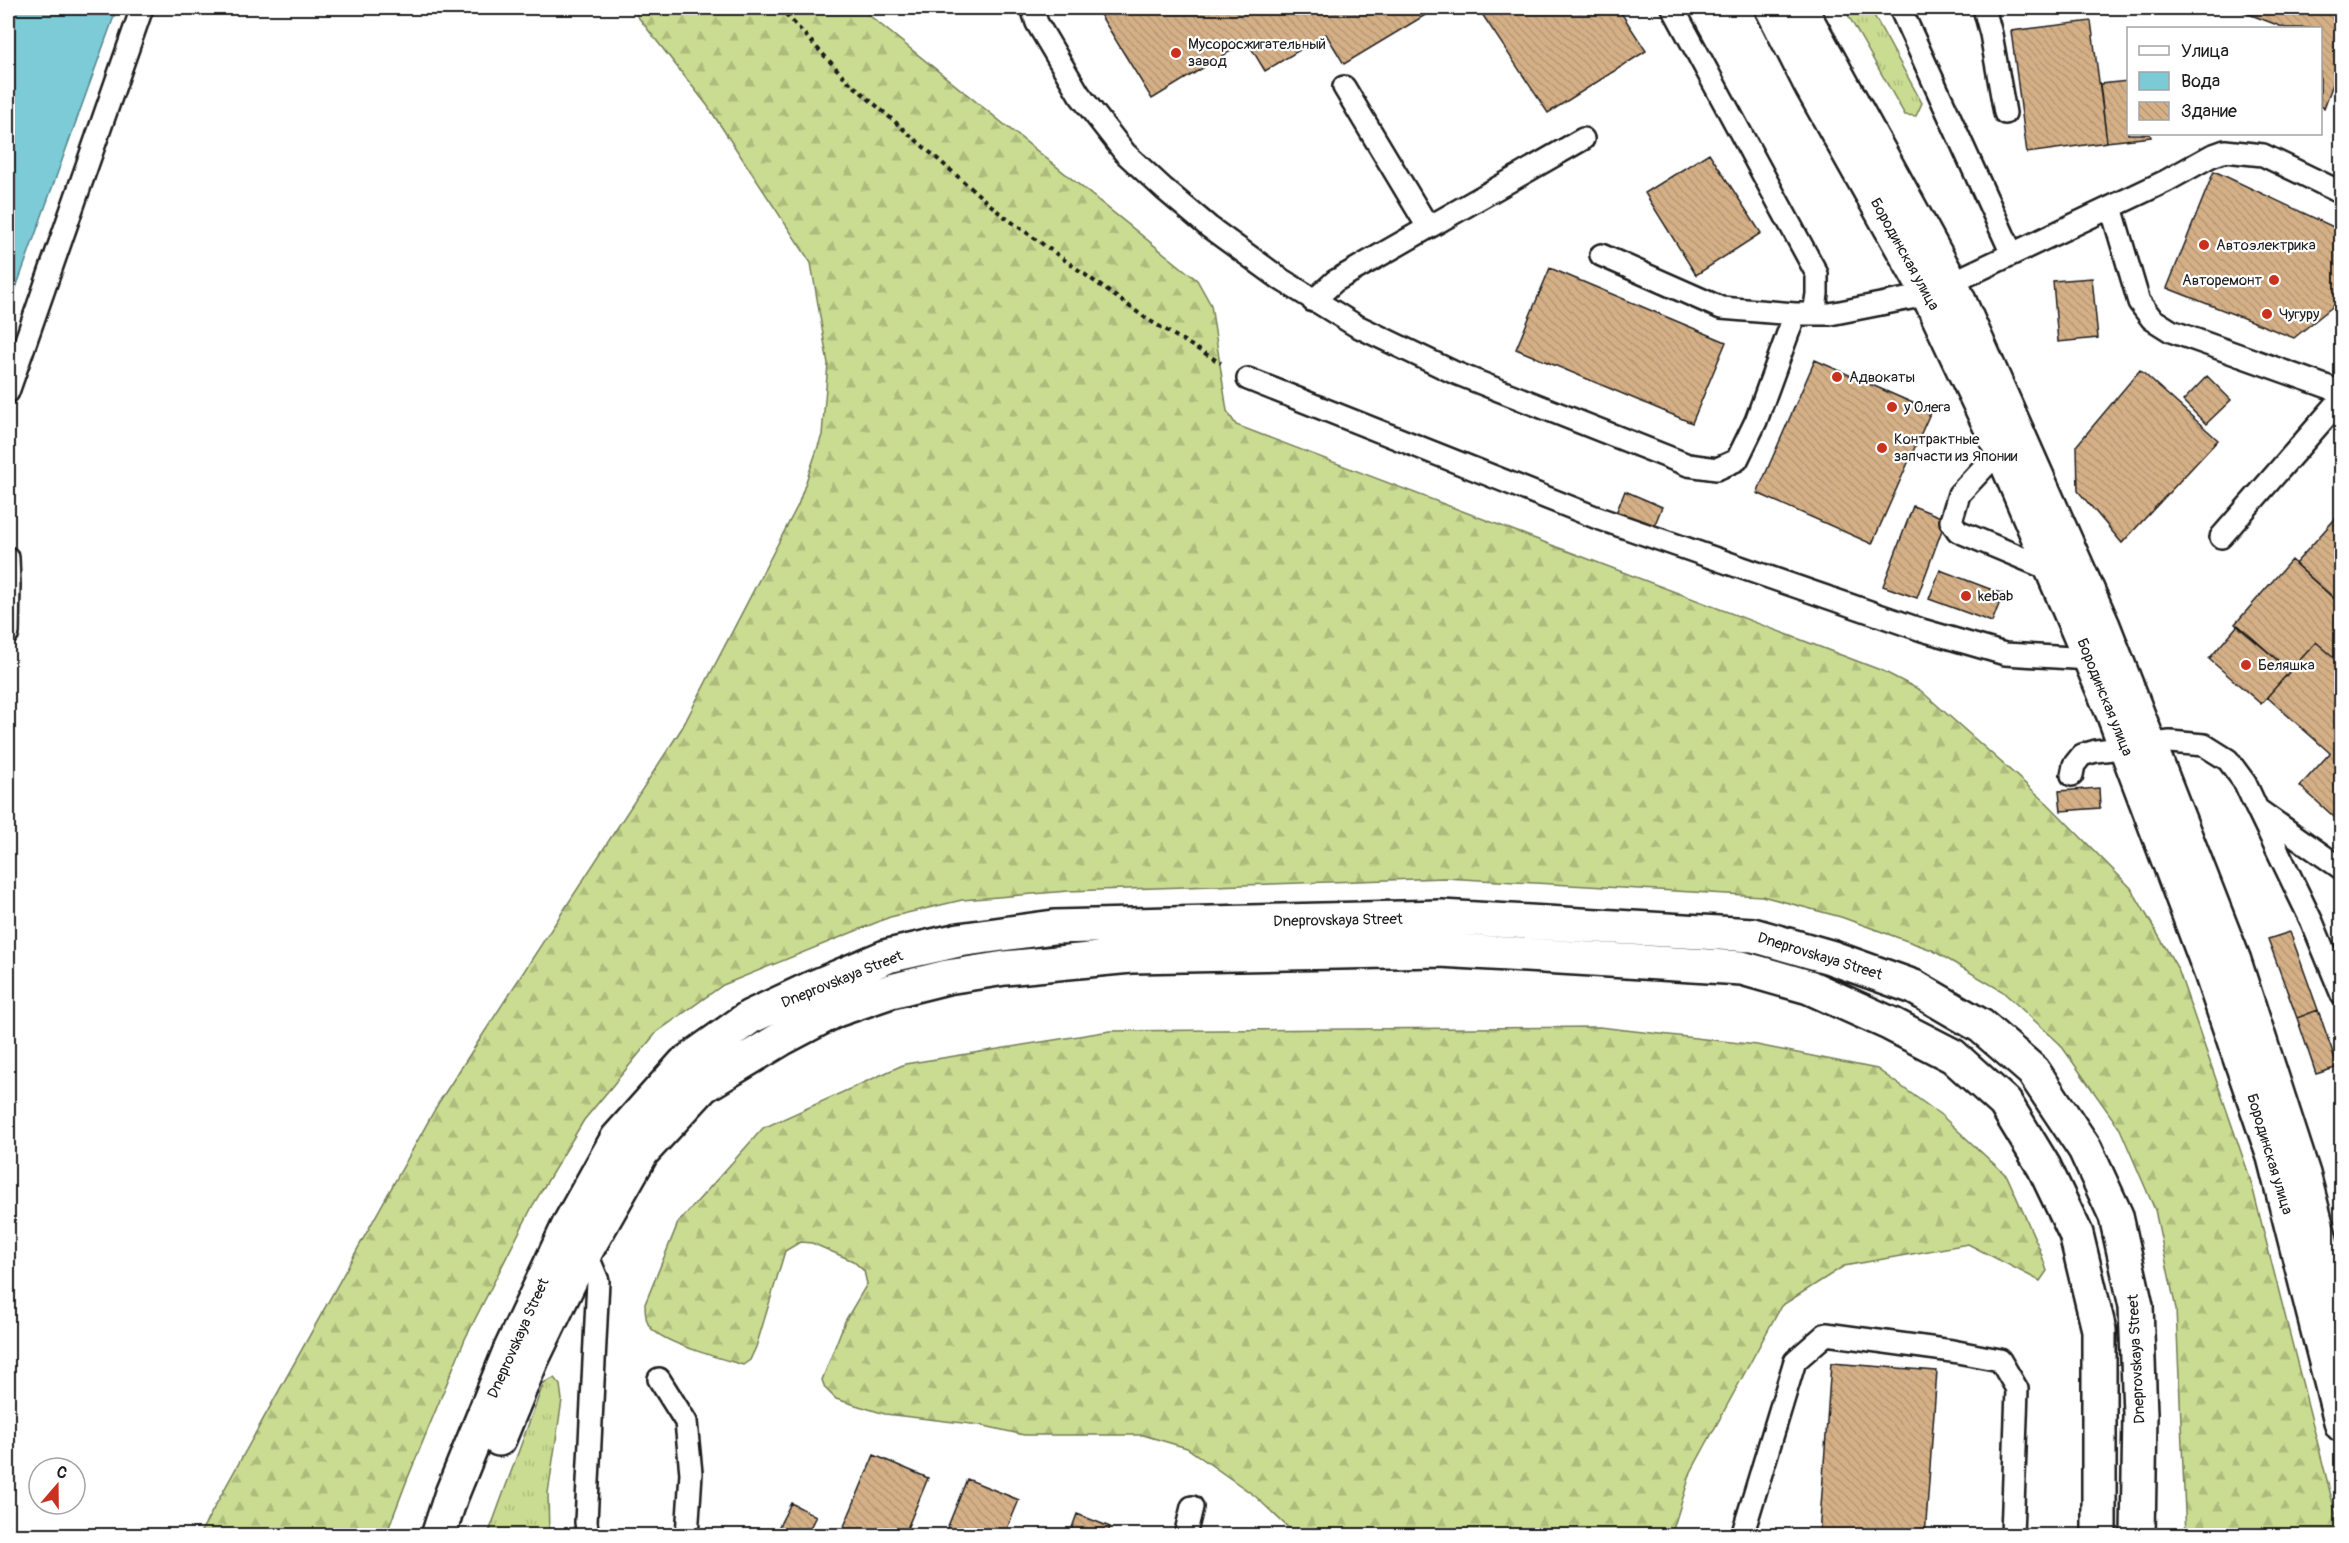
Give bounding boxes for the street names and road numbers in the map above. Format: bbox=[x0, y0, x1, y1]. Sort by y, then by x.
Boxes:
street label: Бородинская улица bbox=[1866, 195, 1943, 314]
street label: Бородинская улица bbox=[2072, 636, 2137, 759]
street label: Dneprovskaya Street bbox=[1273, 910, 1404, 931]
street label: Dneprovskaya Street bbox=[1755, 928, 1885, 985]
street label: Dneprovskaya Street bbox=[779, 946, 907, 1013]
street label: Бородинская улица bbox=[2242, 1091, 2297, 1217]
street label: Dneprovskaya Street bbox=[483, 1274, 554, 1401]
street label: Dneprovskaya Street bbox=[2124, 1293, 2149, 1424]

